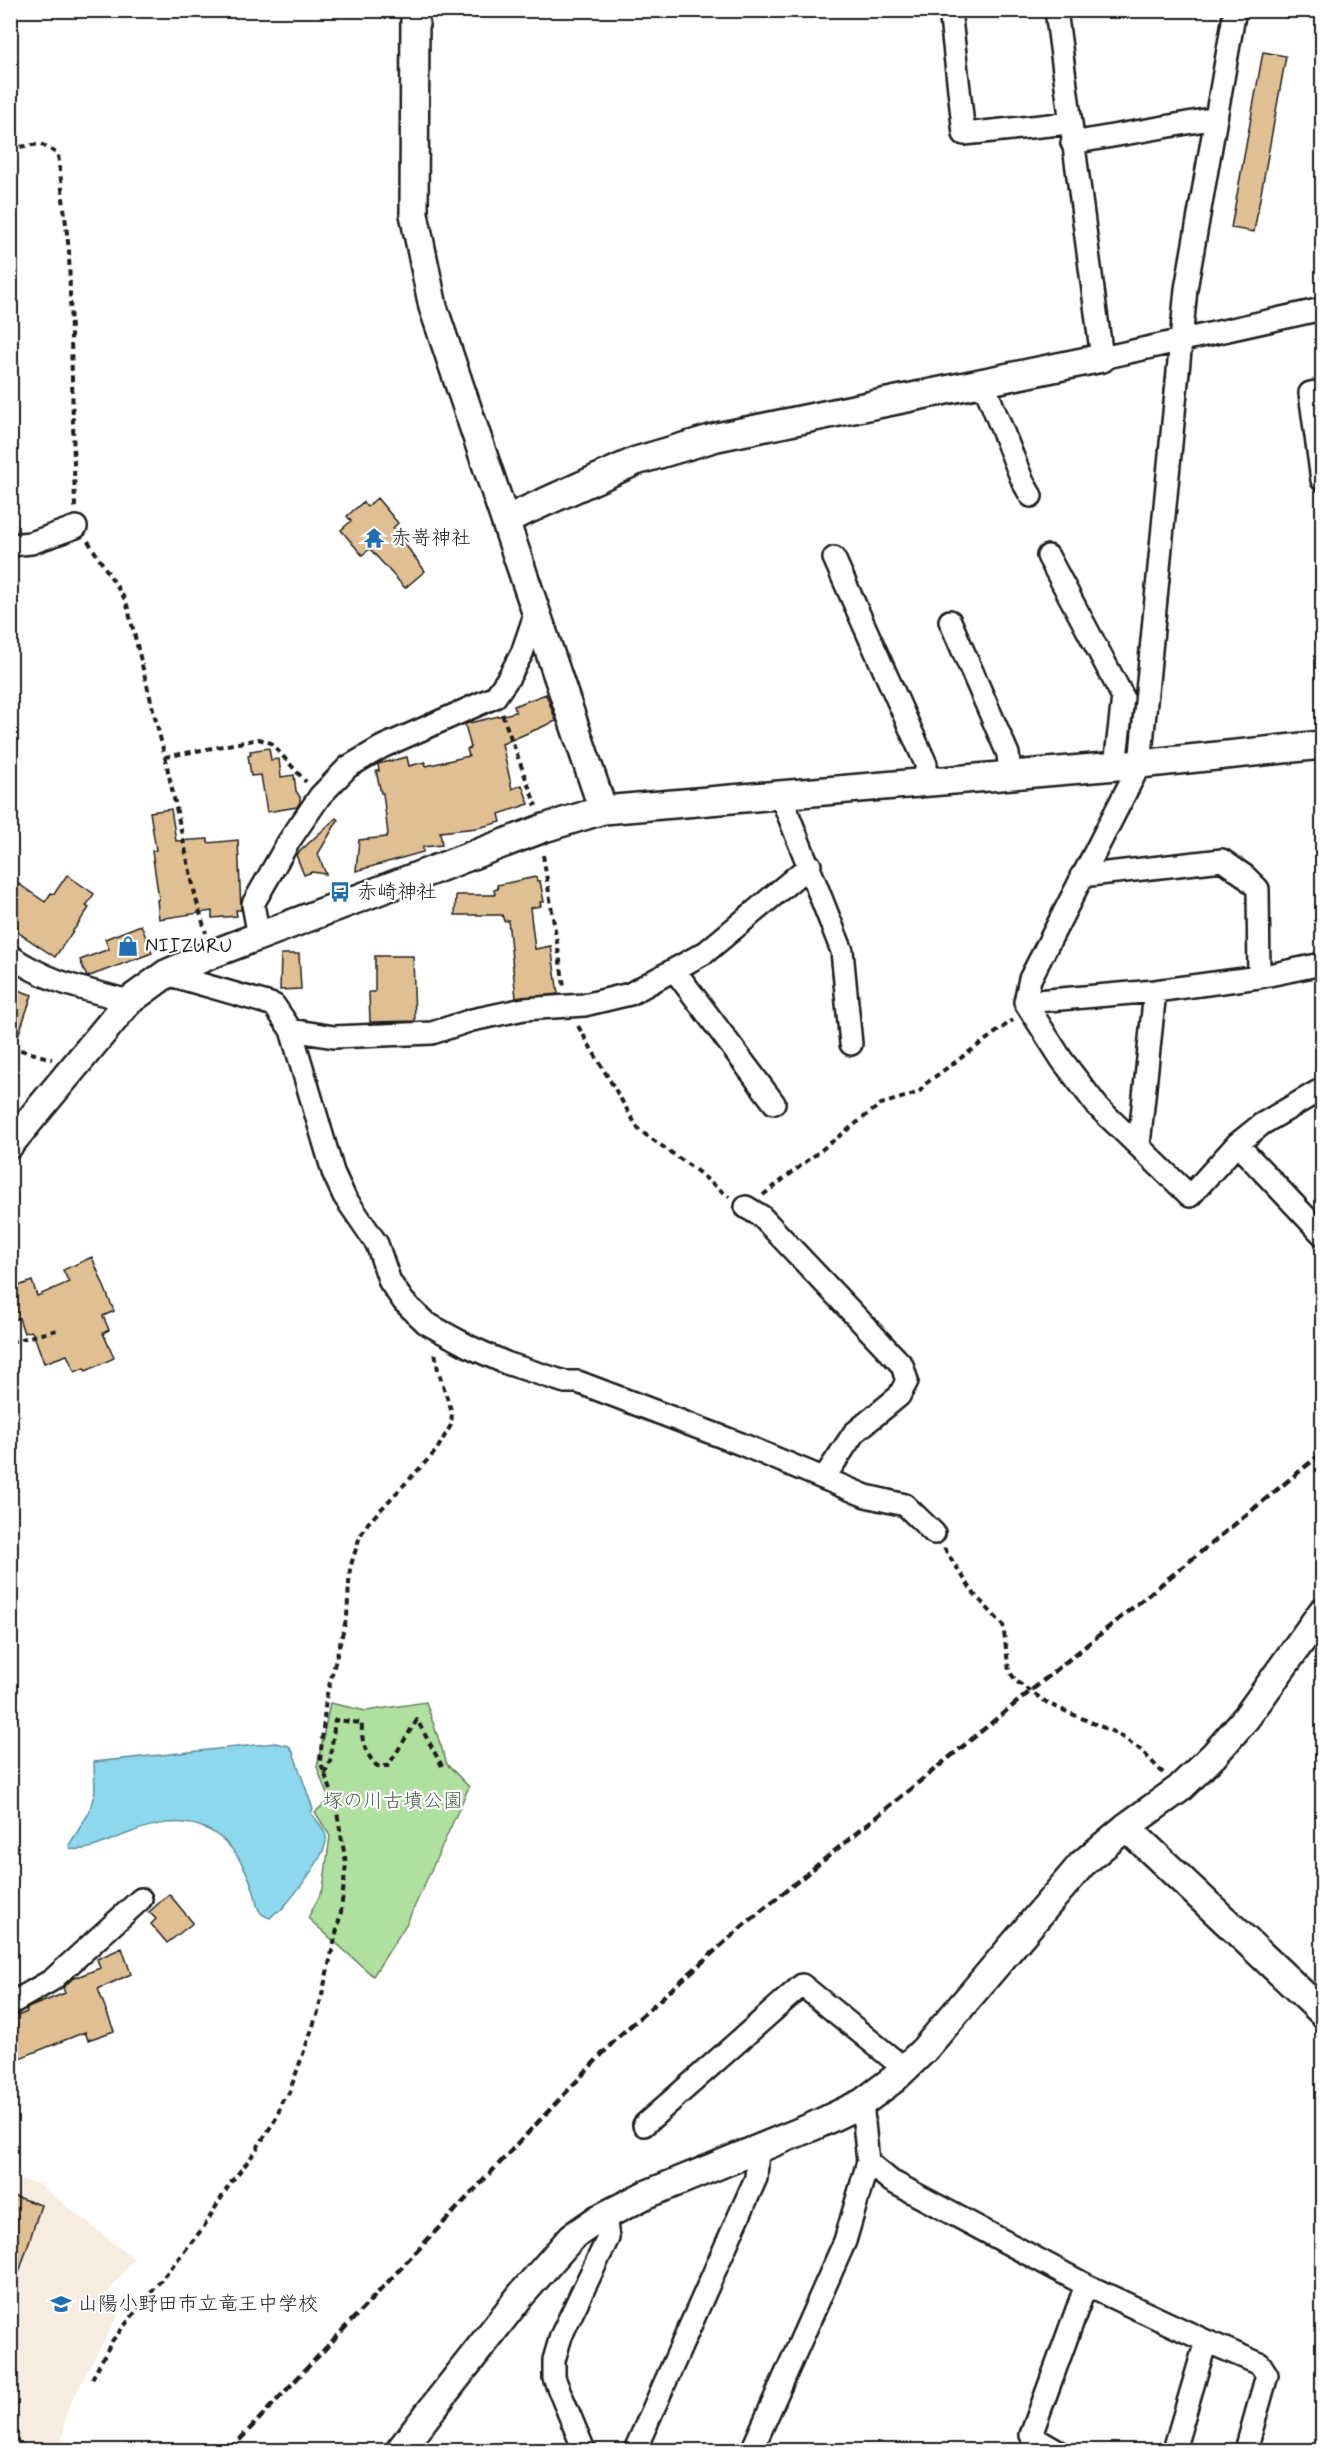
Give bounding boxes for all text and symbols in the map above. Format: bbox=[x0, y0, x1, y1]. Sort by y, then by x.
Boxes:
place label: 赤嵜神社 bbox=[391, 525, 471, 552]
temple icon: 赤嵜神社 bbox=[362, 526, 386, 550]
place label: 赤崎神社 bbox=[357, 879, 437, 906]
bus stop icon: 赤崎神社 bbox=[328, 880, 352, 904]
place label: NIIZURU bbox=[145, 933, 232, 960]
shop icon: NIIZURU bbox=[116, 934, 140, 958]
park label: 塚の川古墳公園 bbox=[323, 1788, 463, 1815]
place label: 山陽小野田市立竜王中学校 bbox=[78, 2291, 318, 2318]
school or university icon: 山陽小野田市立竜王中学校 bbox=[49, 2292, 73, 2316]

